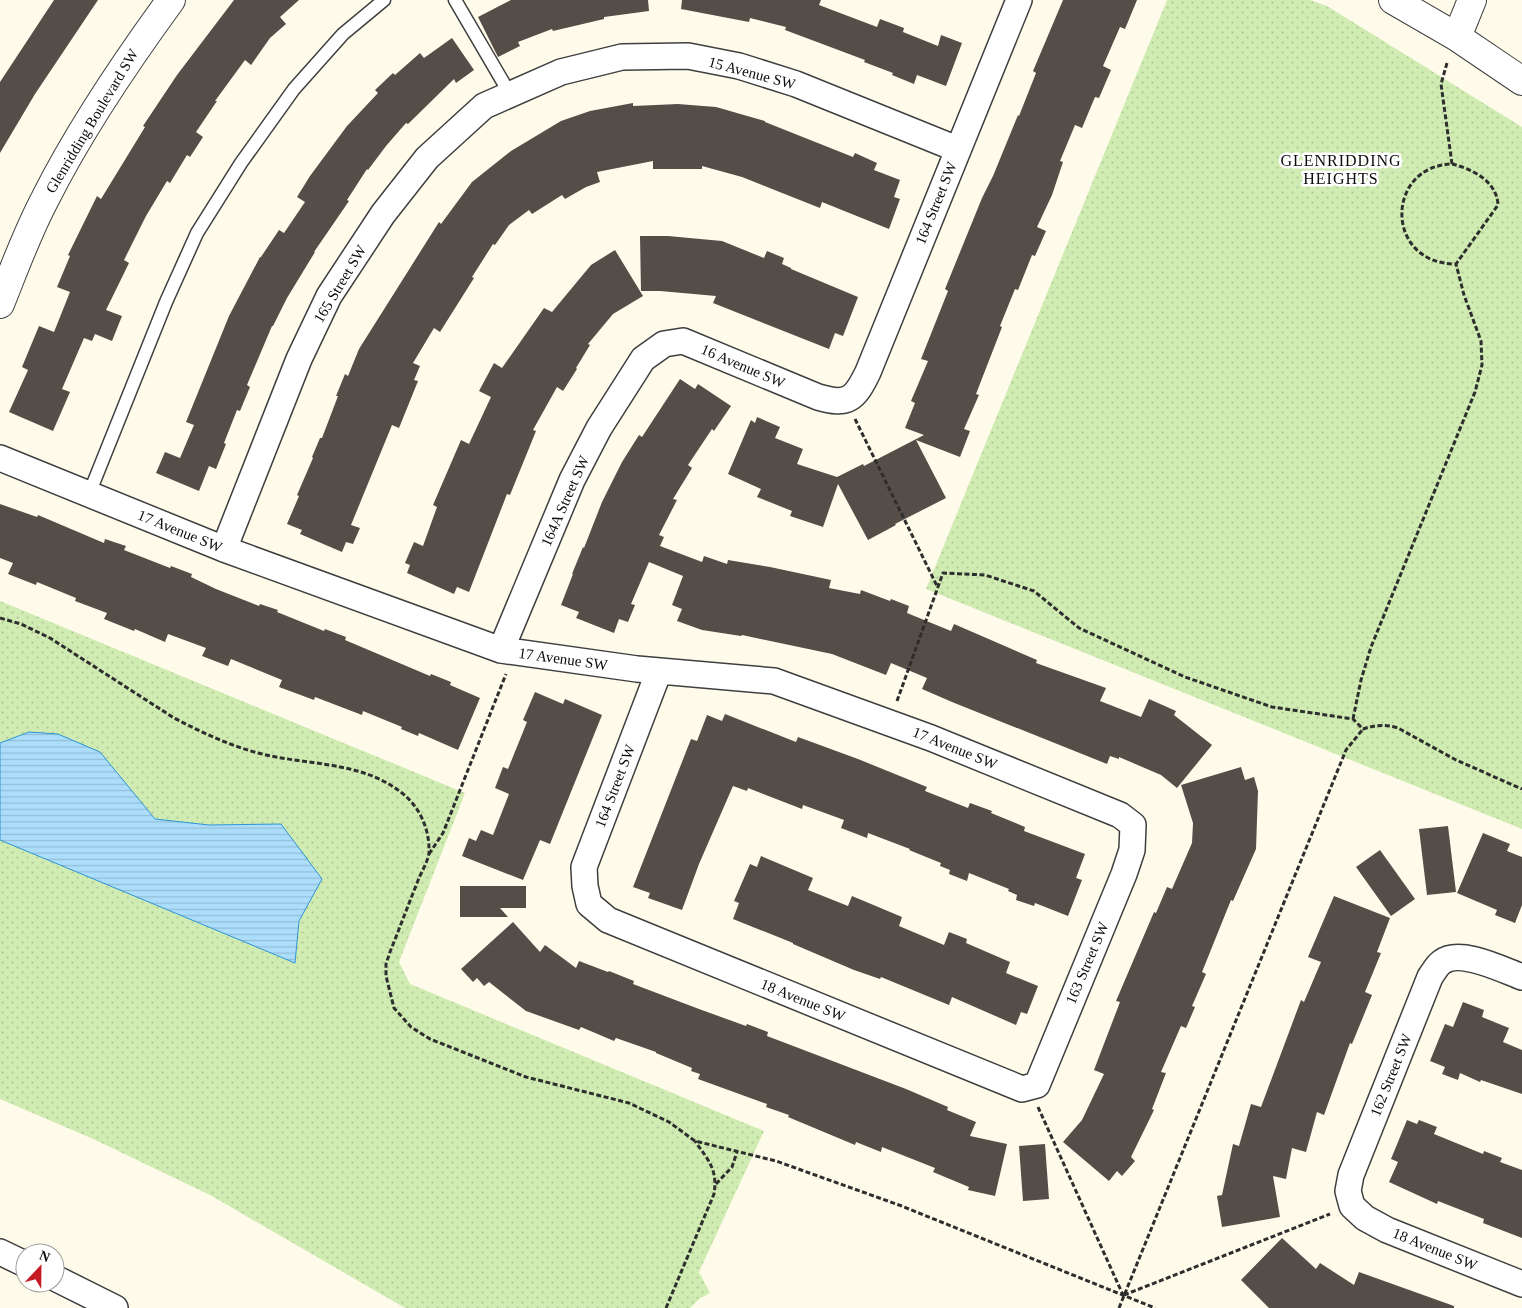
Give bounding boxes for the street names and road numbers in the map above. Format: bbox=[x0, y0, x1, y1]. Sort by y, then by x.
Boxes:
street label: Glenridding Boulevard SW bbox=[43, 45, 142, 196]
street label: 15 Avenue SW bbox=[707, 54, 798, 93]
street label: 164 Street SW bbox=[912, 159, 960, 247]
street label: 165 Street SW bbox=[311, 242, 370, 326]
street label: 16 Avenue SW bbox=[699, 341, 788, 391]
street label: 164A Street SW bbox=[538, 452, 592, 549]
street label: 17 Avenue SW bbox=[135, 507, 225, 556]
street label: 17 Avenue SW bbox=[517, 645, 609, 673]
street label: 17 Avenue SW bbox=[910, 724, 1000, 773]
street label: 164 Street SW bbox=[592, 742, 638, 830]
street label: 163 Street SW bbox=[1063, 919, 1112, 1006]
street label: 18 Avenue SW bbox=[758, 976, 848, 1025]
street label: 162 Street SW bbox=[1367, 1031, 1415, 1119]
street label: 18 Avenue SW bbox=[1390, 1225, 1480, 1274]

